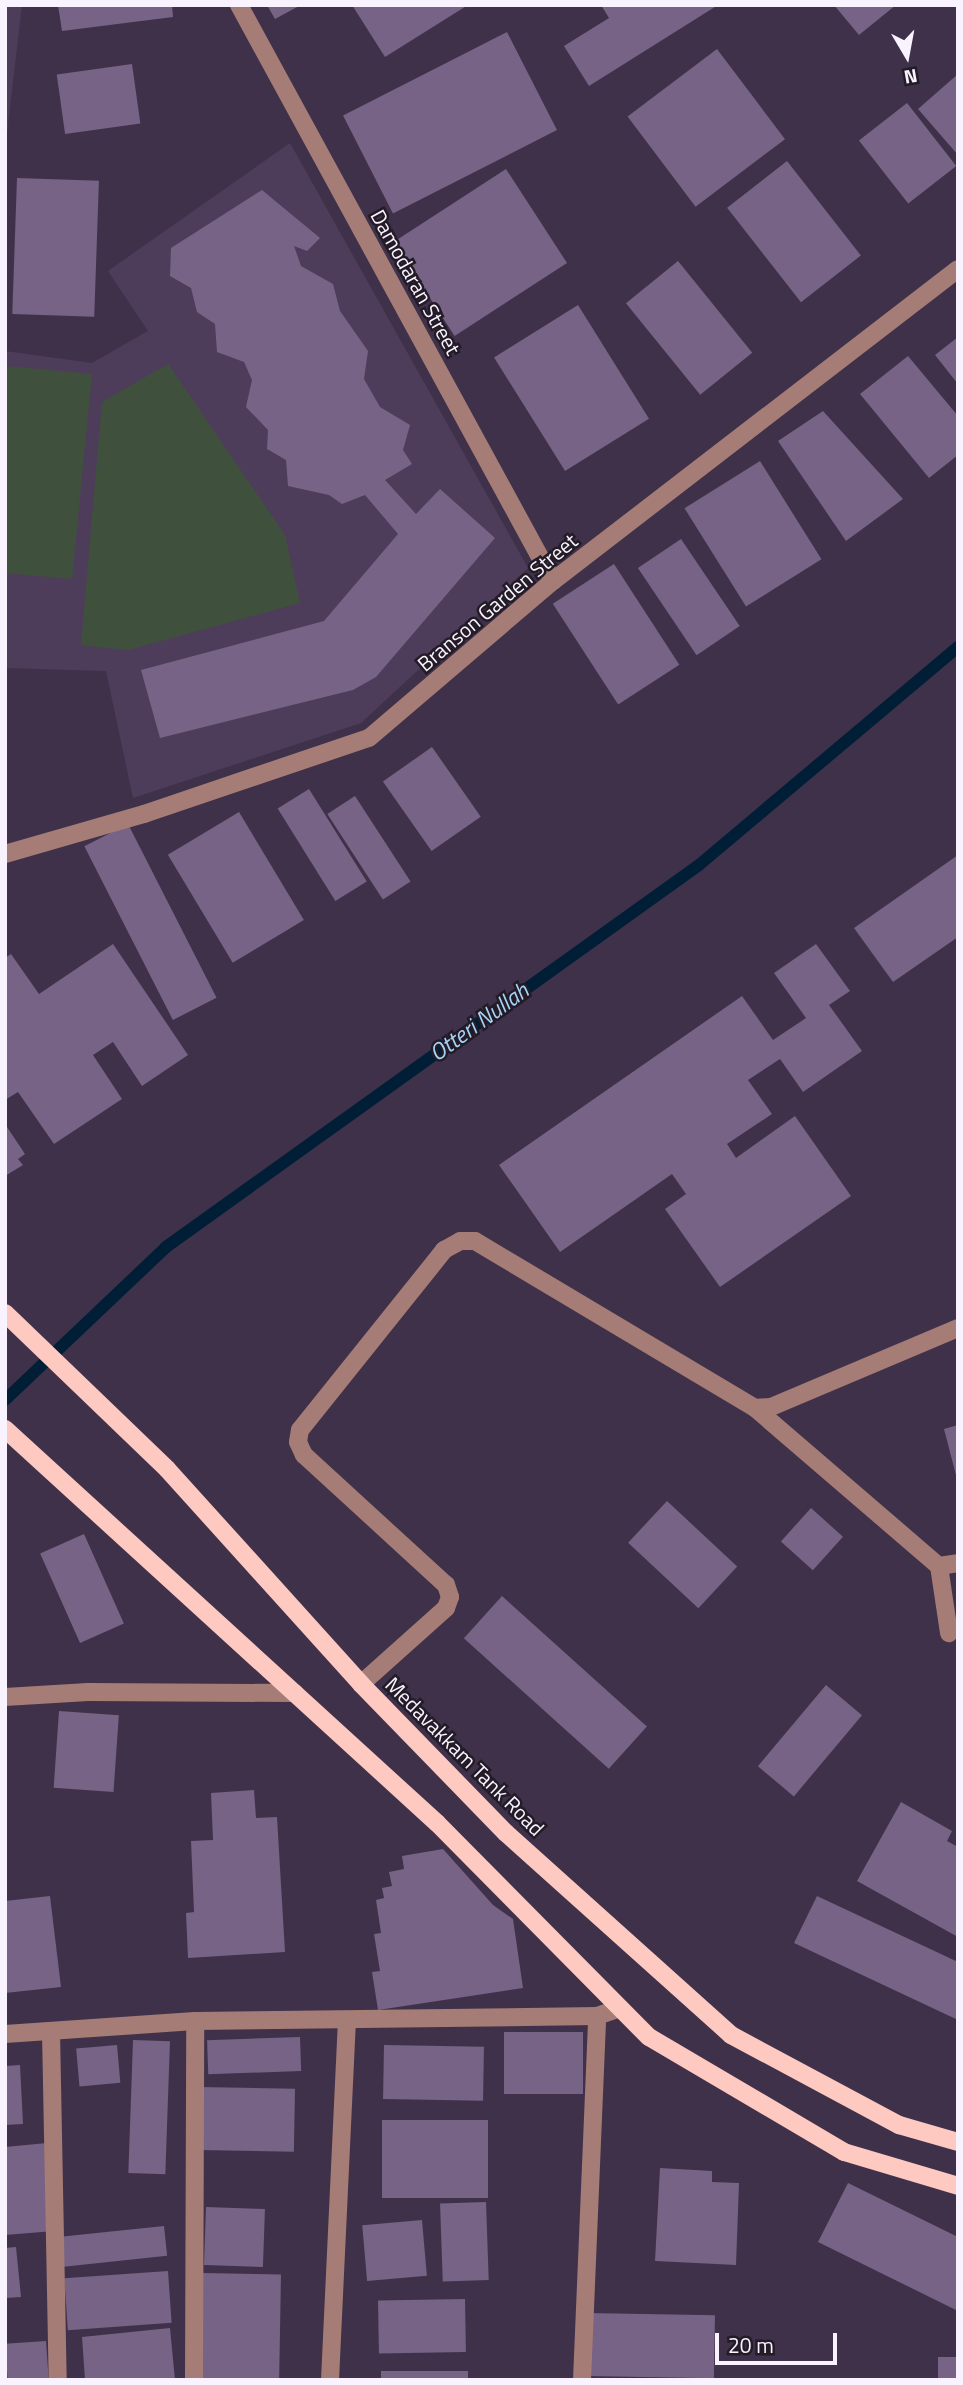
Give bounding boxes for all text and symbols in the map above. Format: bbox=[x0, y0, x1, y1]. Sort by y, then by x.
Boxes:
north arrow bbox=[872, 21, 942, 91]
text: N bbox=[902, 62, 920, 93]
street label: Damodaran Street bbox=[366, 205, 466, 359]
street label: Branson Garden Street bbox=[412, 528, 582, 676]
water label: Otteri Nullah bbox=[424, 977, 534, 1067]
street label: Medavakkam Tank Road bbox=[380, 1671, 550, 1841]
scale bar bbox=[718, 2318, 841, 2362]
text: 20 m bbox=[728, 2329, 774, 2361]

